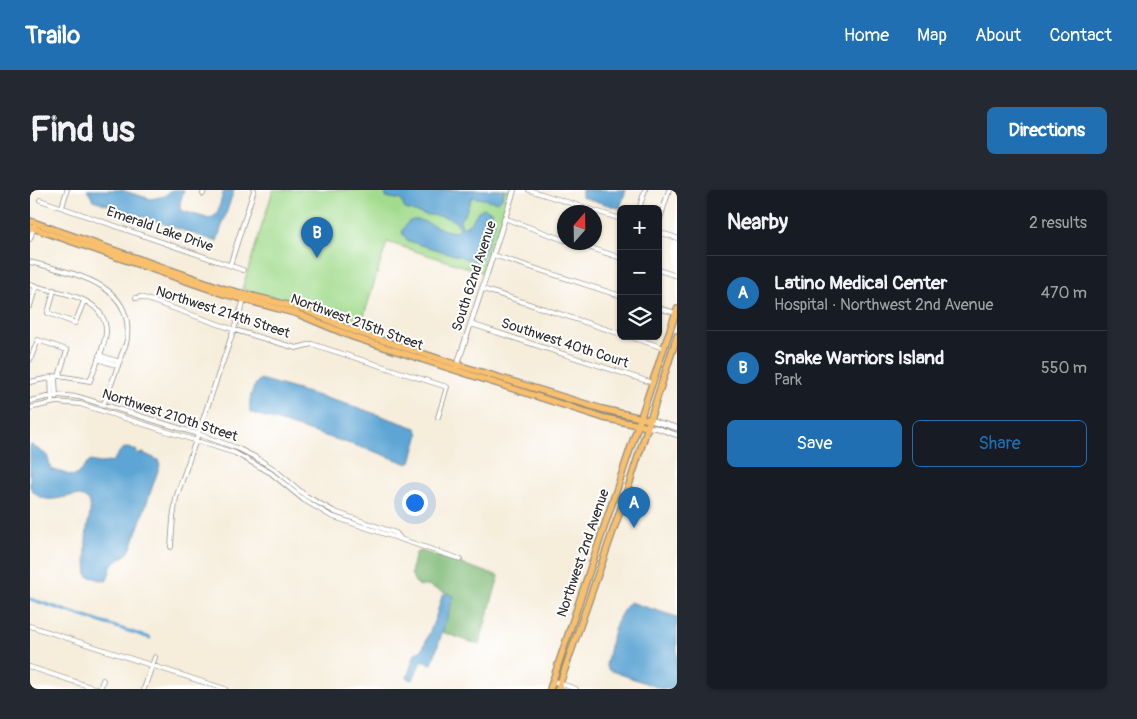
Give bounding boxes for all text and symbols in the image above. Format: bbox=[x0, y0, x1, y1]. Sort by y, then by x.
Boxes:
text: Trailo bbox=[25, 21, 80, 50]
text: Home bbox=[844, 24, 889, 47]
text: Map bbox=[917, 24, 947, 47]
text: About bbox=[975, 24, 1021, 47]
text: Contact bbox=[1049, 24, 1112, 47]
button: Directions bbox=[987, 107, 1107, 154]
text: Find us bbox=[30, 108, 135, 152]
street label: Emerald Lake Drive bbox=[105, 203, 216, 255]
north arrow bbox=[557, 205, 602, 250]
map controls bbox=[617, 205, 662, 340]
button: + bbox=[617, 205, 662, 250]
text: Nearby bbox=[727, 209, 788, 236]
text: 2 results bbox=[1029, 213, 1087, 233]
pin: B bbox=[301, 217, 333, 258]
street label: South 62nd Avenue bbox=[448, 219, 500, 333]
button: − bbox=[617, 250, 662, 295]
text: Latino Medical Center bbox=[774, 271, 947, 295]
street label: Northwest 214th Street bbox=[154, 282, 293, 342]
text: A bbox=[738, 283, 748, 303]
text: 470 m bbox=[1041, 283, 1087, 303]
street label: Northwest 215th Street bbox=[289, 290, 426, 354]
button: layers bbox=[617, 295, 662, 340]
text: Hospital · Northwest 2nd Avenue bbox=[774, 295, 993, 315]
street label: Southwest 40th Court bbox=[499, 314, 631, 372]
text: Snake Warriors Island bbox=[774, 346, 944, 370]
text: B bbox=[738, 358, 748, 378]
text: 550 m bbox=[1041, 358, 1087, 378]
text: Park bbox=[774, 370, 802, 390]
street label: Northwest 210th Street bbox=[100, 385, 240, 445]
button: Save bbox=[727, 420, 902, 467]
button: Share bbox=[912, 420, 1087, 467]
street label: Northwest 2nd Avenue bbox=[553, 487, 613, 619]
pin: A bbox=[618, 487, 650, 528]
your location bbox=[402, 490, 428, 516]

